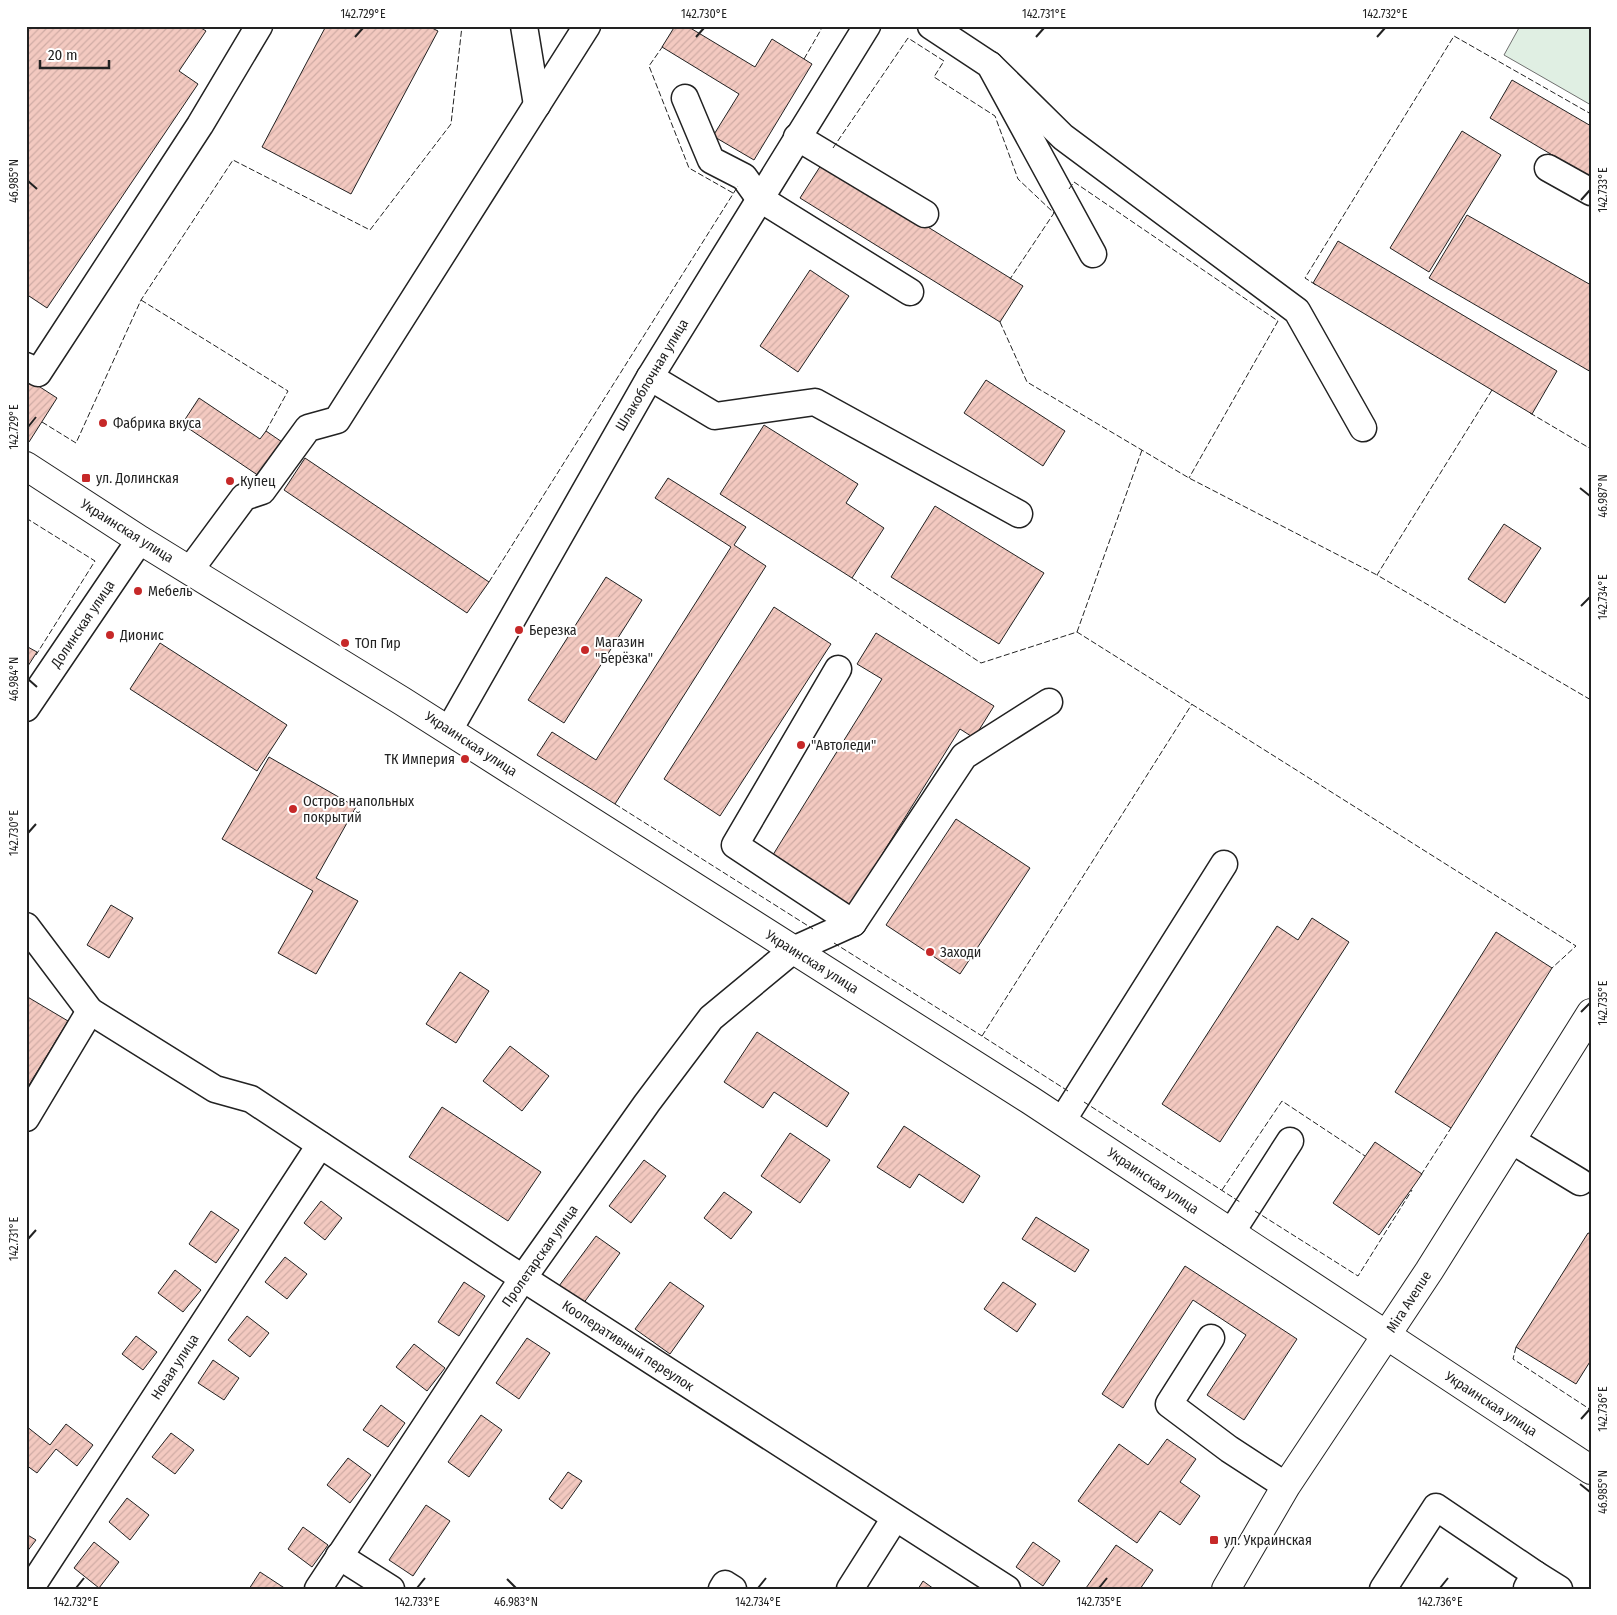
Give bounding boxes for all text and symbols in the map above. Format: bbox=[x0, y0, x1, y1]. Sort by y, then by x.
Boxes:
text: 142.729°E bbox=[340, 7, 386, 21]
text: 142.730°E bbox=[681, 7, 727, 21]
text: 142.731°E bbox=[1022, 7, 1066, 21]
text: 142.732°E bbox=[1363, 7, 1408, 21]
scale bar bbox=[40, 38, 109, 70]
text: 20 m bbox=[48, 46, 78, 64]
text: 46.985°N bbox=[7, 159, 21, 203]
text: 142.733°E bbox=[1596, 167, 1610, 213]
street label: Шлакоблочная улица bbox=[612, 316, 692, 434]
text: 142.729°E bbox=[7, 404, 21, 450]
place label: Фабрика вкуса bbox=[113, 415, 201, 432]
marker: Фабрика вкуса bbox=[97, 417, 109, 429]
place label: ул. Долинская bbox=[96, 470, 179, 487]
marker: ул. Долинская bbox=[80, 472, 92, 484]
place label: Купец bbox=[240, 473, 276, 490]
text: 46.987°N bbox=[1596, 474, 1610, 518]
marker: Купец bbox=[224, 475, 236, 487]
street label: Украинская улица bbox=[76, 495, 177, 567]
text: 142.734°E bbox=[1596, 574, 1610, 620]
street label: Долинская улица bbox=[47, 577, 119, 672]
place label: Мебель bbox=[148, 583, 193, 600]
marker: Мебель bbox=[132, 585, 144, 597]
place label: Березка bbox=[529, 622, 577, 639]
marker: Березка bbox=[513, 624, 525, 636]
place label: Дионис bbox=[119, 627, 164, 644]
marker: Дионис bbox=[104, 629, 116, 641]
place label: Магазин "Берёзка" bbox=[595, 634, 653, 667]
place label: ТОп Гир bbox=[355, 635, 401, 652]
marker: ТОп Гир bbox=[339, 637, 351, 649]
marker: Магазин "Берёзка" bbox=[579, 644, 591, 656]
text: 46.984°N bbox=[7, 657, 21, 701]
street label: Украинская улица bbox=[421, 707, 520, 780]
place label: "Автоледи" bbox=[811, 737, 876, 754]
marker: "Автоледи" bbox=[795, 739, 807, 751]
place label: ТК Империя bbox=[384, 751, 455, 768]
marker: ТК Империя bbox=[459, 753, 471, 765]
place label: Остров напольных покрытий bbox=[303, 793, 415, 826]
marker: Остров напольных покрытий bbox=[287, 803, 299, 815]
text: 142.730°E bbox=[7, 810, 21, 856]
street label: Украинская улица bbox=[761, 926, 862, 998]
place label: Заходи bbox=[940, 944, 981, 961]
marker: Заходи bbox=[924, 946, 936, 958]
text: 142.735°E bbox=[1596, 980, 1610, 1026]
street label: Украинская улица bbox=[1103, 1144, 1202, 1218]
street label: Пролетарская улица bbox=[498, 1201, 582, 1310]
text: 142.731°E bbox=[7, 1217, 21, 1261]
street label: Mira Avenue bbox=[1383, 1268, 1435, 1336]
street label: Кооперативный переулок bbox=[559, 1297, 698, 1395]
street label: Новая улица bbox=[147, 1331, 203, 1403]
street label: Украинская улица bbox=[1441, 1367, 1540, 1440]
text: 142.736°E bbox=[1596, 1386, 1610, 1432]
text: 46.985°N bbox=[1596, 1470, 1610, 1514]
place label: ул. Украинская bbox=[1224, 1532, 1312, 1549]
marker: ул. Украинская bbox=[1208, 1534, 1220, 1546]
text: 142.732°E bbox=[54, 1595, 99, 1609]
text: 142.733°E bbox=[394, 1595, 440, 1609]
text: 46.983°N bbox=[494, 1595, 538, 1609]
text: 142.734°E bbox=[735, 1595, 781, 1609]
text: 142.735°E bbox=[1076, 1595, 1122, 1609]
text: 142.736°E bbox=[1417, 1595, 1463, 1609]

